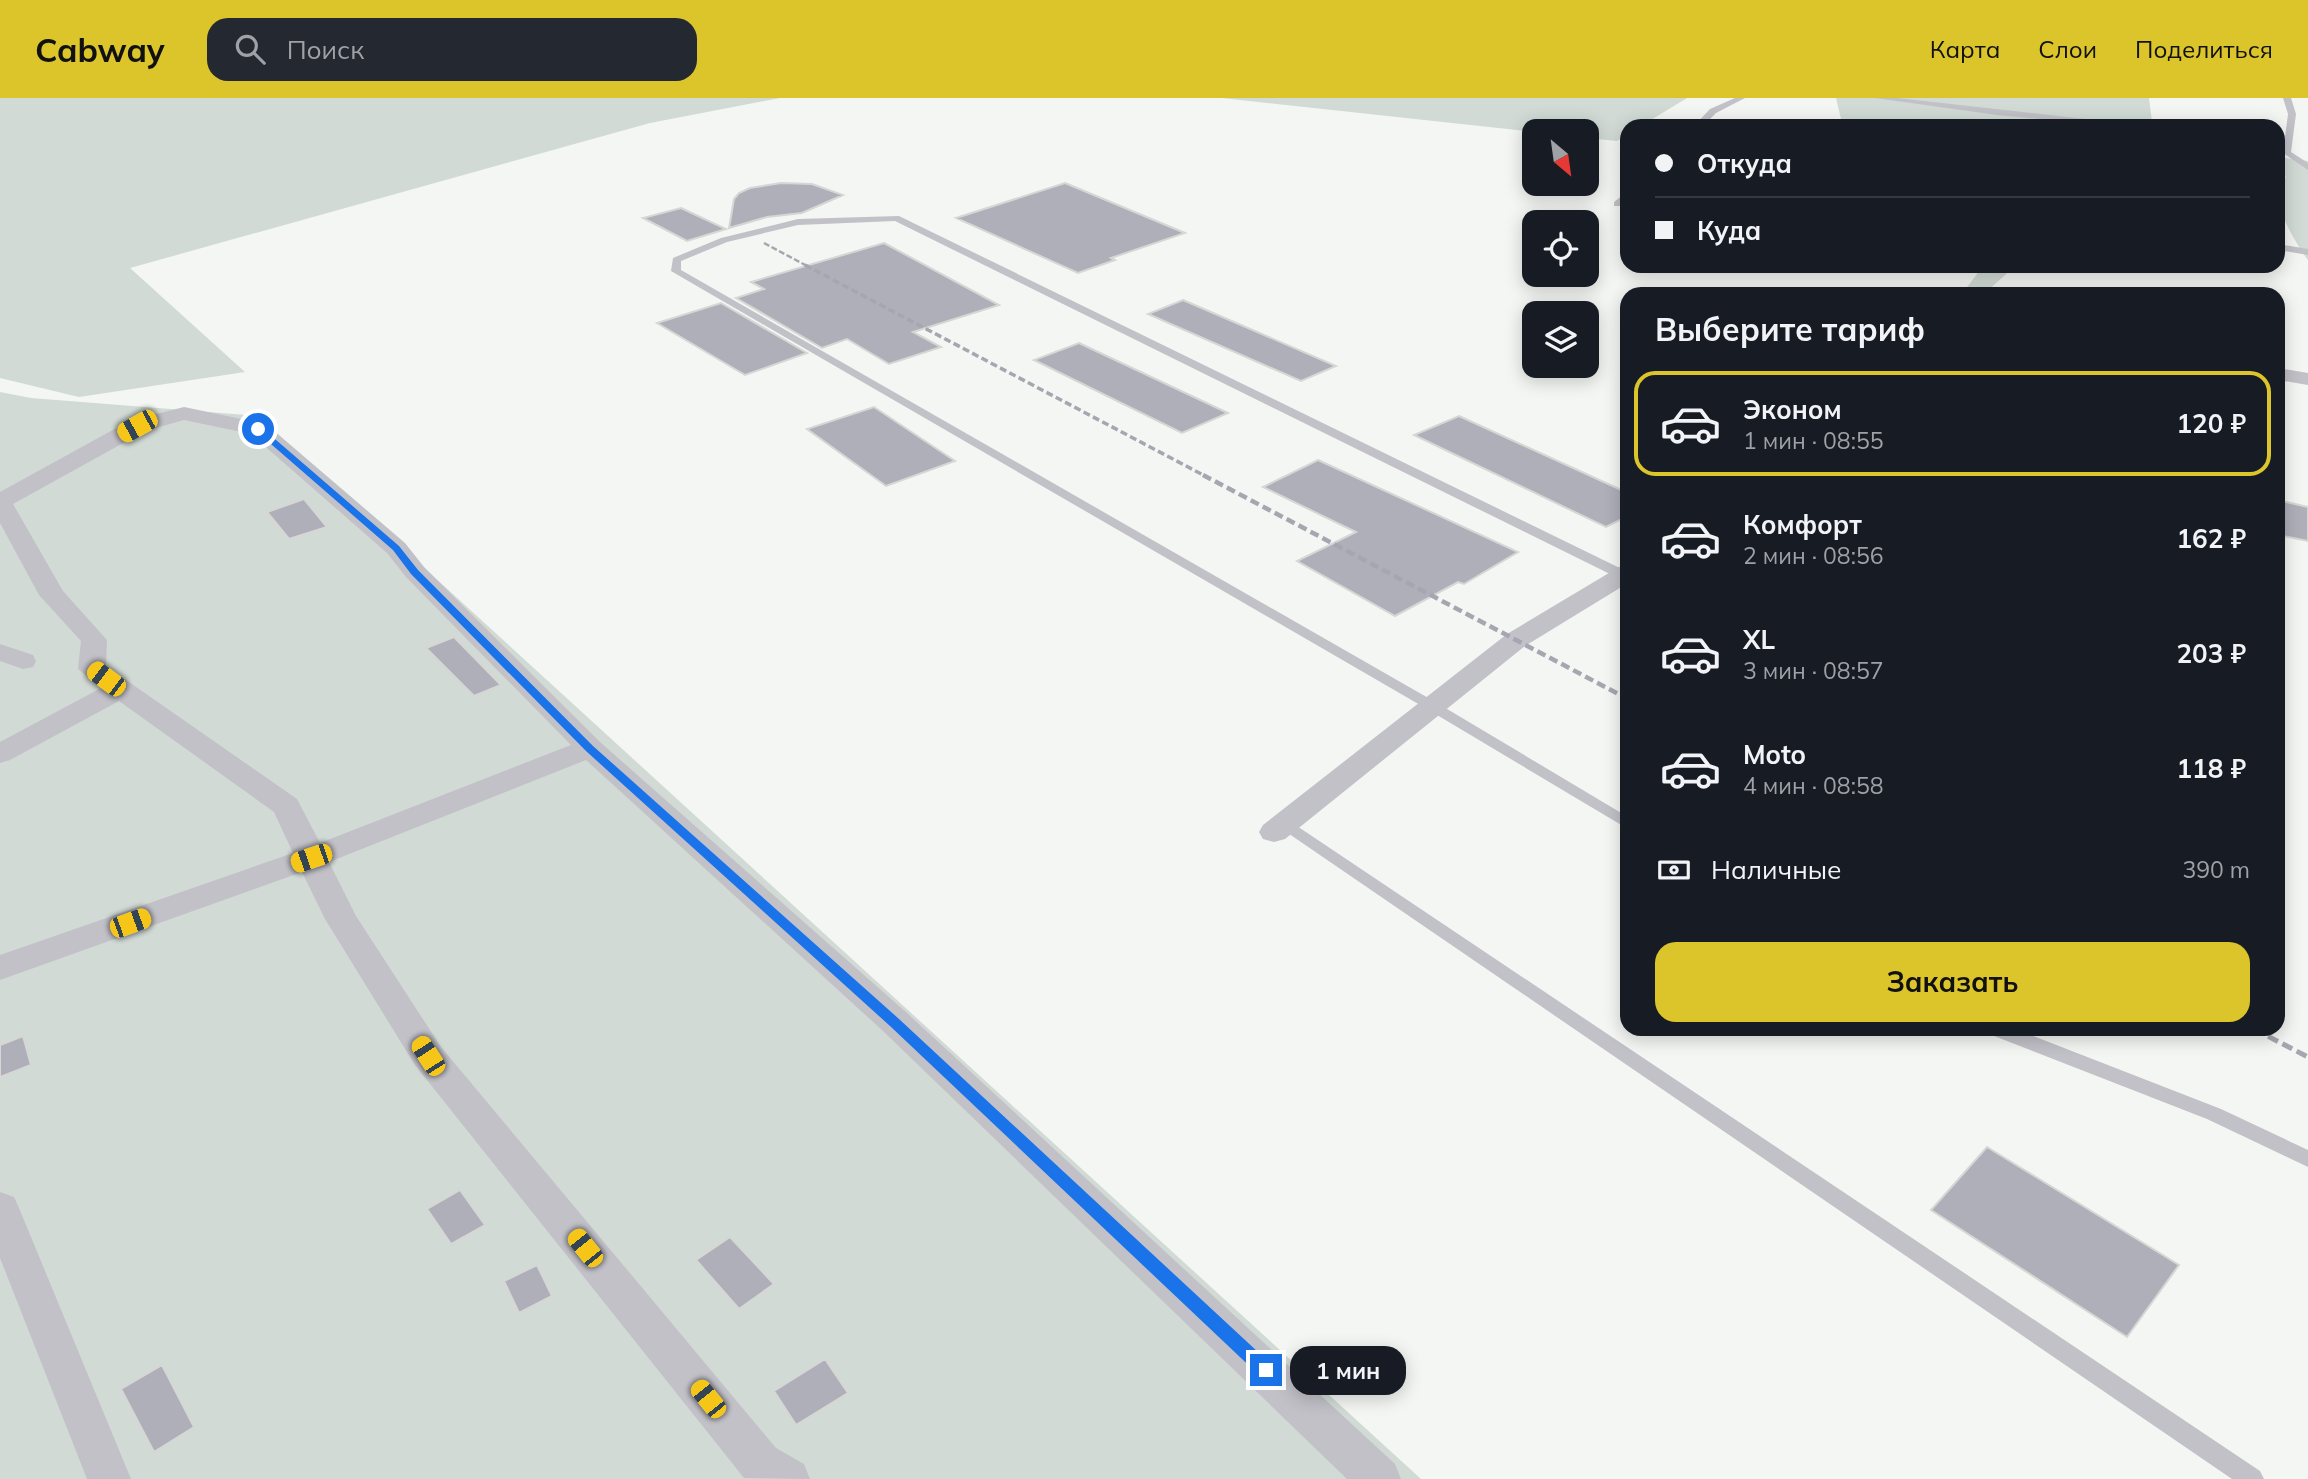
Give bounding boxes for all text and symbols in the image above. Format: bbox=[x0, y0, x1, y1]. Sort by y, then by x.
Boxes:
search box bbox=[207, 18, 697, 81]
text: Cabway bbox=[35, 29, 165, 70]
icon: search bbox=[231, 30, 269, 68]
text: Поиск bbox=[287, 33, 364, 66]
text: Карта bbox=[1930, 34, 2000, 64]
text: Слои bbox=[2038, 34, 2097, 64]
text: Поделиться bbox=[2135, 34, 2273, 64]
north arrow bbox=[1522, 119, 1600, 196]
map controls bbox=[1522, 119, 1599, 378]
text: Откуда bbox=[1697, 147, 1792, 180]
button: locate bbox=[1522, 210, 1599, 287]
text: Куда bbox=[1697, 214, 1761, 247]
button: layers bbox=[1522, 301, 1599, 378]
text: Выберите тариф bbox=[1655, 309, 1925, 349]
icon: car bbox=[1659, 392, 1722, 455]
text: Эконом bbox=[1743, 393, 1842, 426]
car bbox=[114, 407, 161, 445]
text: 120 ₽ bbox=[2176, 407, 2246, 440]
route start bbox=[242, 413, 274, 445]
text: 1 мин · 08:55 bbox=[1743, 426, 1883, 455]
icon: car bbox=[1659, 507, 1722, 570]
text: Комфорт bbox=[1743, 508, 1862, 541]
text: 162 ₽ bbox=[2176, 522, 2246, 555]
text: 2 мин · 08:56 bbox=[1743, 541, 1883, 570]
icon: car bbox=[1659, 622, 1722, 685]
text: XL bbox=[1743, 623, 1775, 656]
text: 203 ₽ bbox=[2176, 637, 2246, 670]
text: 3 мин · 08:57 bbox=[1743, 656, 1883, 685]
car bbox=[83, 658, 130, 700]
icon: car bbox=[1659, 737, 1722, 800]
text: Moto bbox=[1743, 738, 1806, 771]
text: 118 ₽ bbox=[2176, 752, 2246, 785]
text: 4 мин · 08:58 bbox=[1743, 771, 1883, 800]
car bbox=[288, 841, 335, 875]
icon: cash bbox=[1655, 851, 1693, 889]
text: Наличные bbox=[1711, 853, 1841, 886]
text: 390 m bbox=[2182, 855, 2250, 884]
car bbox=[107, 906, 154, 940]
button: Заказать bbox=[1655, 942, 2250, 1022]
car bbox=[408, 1033, 449, 1079]
car bbox=[564, 1225, 607, 1271]
callout: 1 мин bbox=[1290, 1346, 1406, 1394]
route end bbox=[1250, 1354, 1282, 1386]
text: 1 мин bbox=[1316, 1356, 1380, 1385]
car bbox=[687, 1376, 730, 1422]

